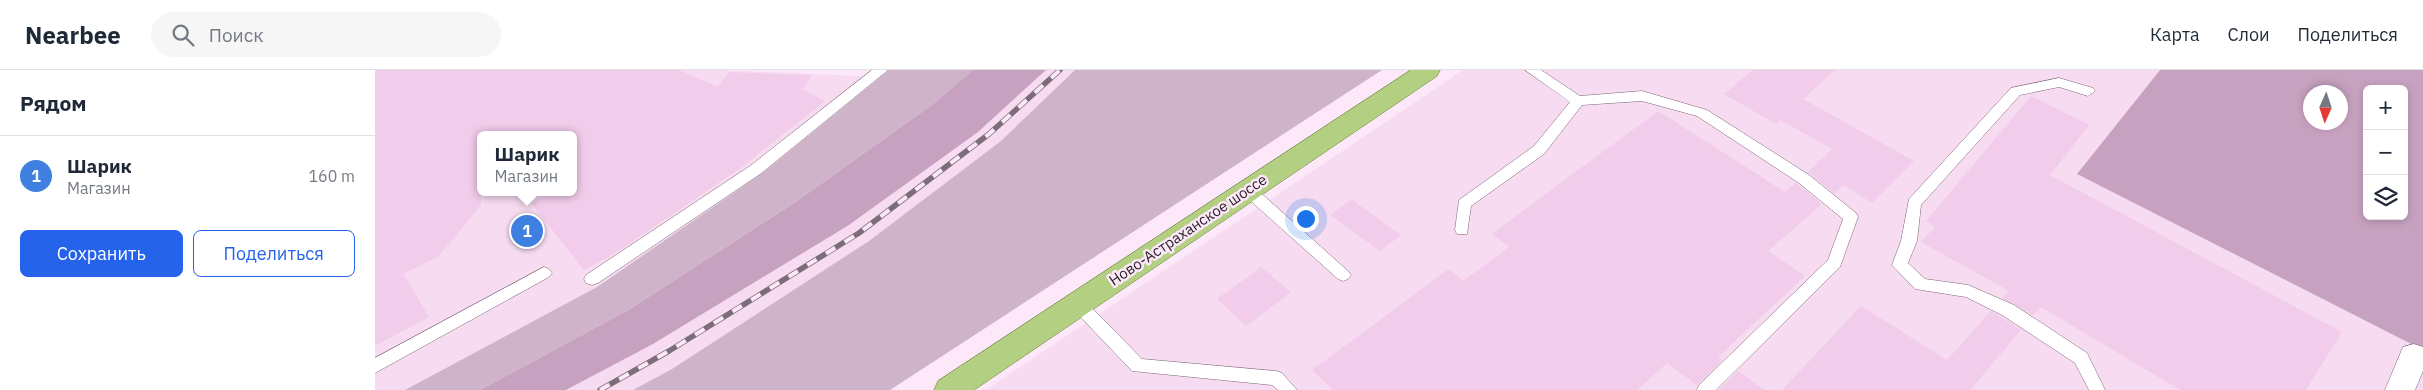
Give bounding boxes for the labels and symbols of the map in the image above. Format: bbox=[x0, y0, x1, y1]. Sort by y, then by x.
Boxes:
north arrow bbox=[2303, 85, 2348, 130]
street label: Ново-Астраханское шоссе bbox=[1105, 170, 1270, 290]
your location bbox=[1293, 206, 1319, 232]
pin: 1 bbox=[511, 212, 543, 250]

